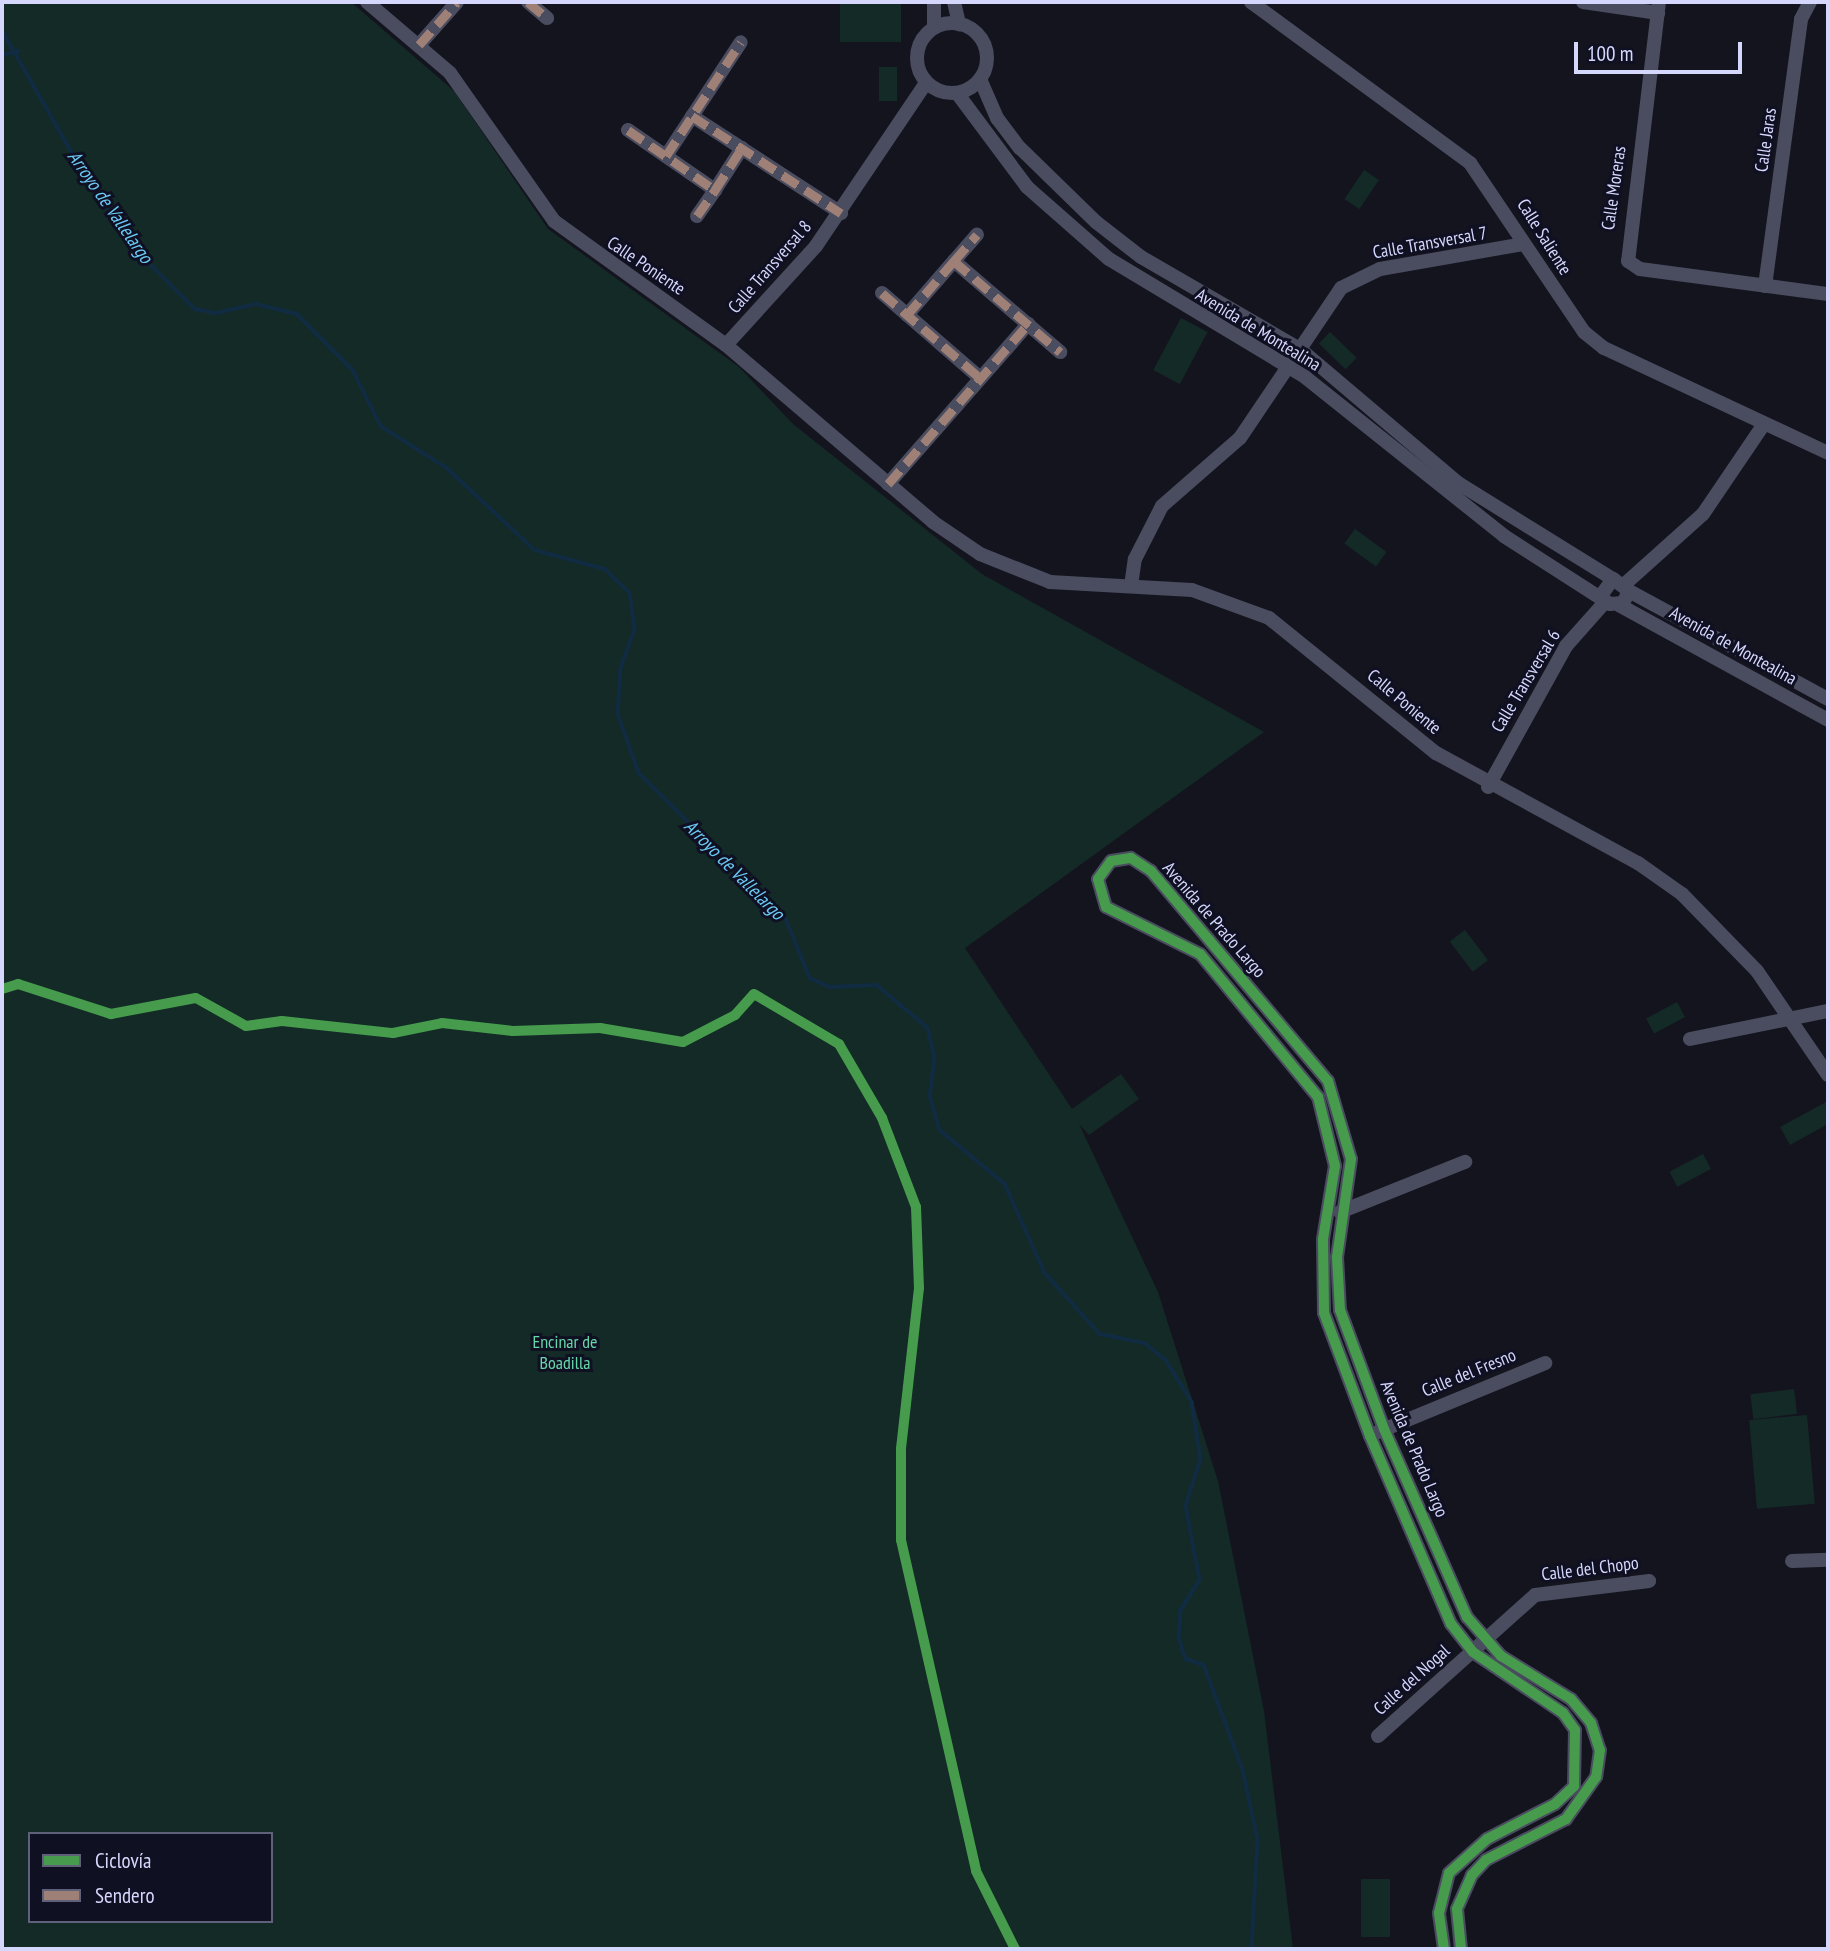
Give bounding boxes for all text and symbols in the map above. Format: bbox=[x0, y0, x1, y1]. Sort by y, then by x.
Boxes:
scale bar bbox=[1578, 28, 1746, 72]
text: 100 m bbox=[1587, 40, 1633, 67]
street label: Calle Jaras bbox=[1751, 107, 1781, 173]
street label: Calle Moreras bbox=[1597, 145, 1631, 231]
water label: Arroyo de Vallelargo bbox=[63, 146, 157, 268]
street label: Calle Saliente bbox=[1512, 195, 1576, 279]
street label: Calle Transversal 8 bbox=[724, 216, 816, 318]
street label: Calle Transversal 7 bbox=[1371, 222, 1489, 264]
street label: Calle Poniente bbox=[603, 232, 689, 300]
street label: Avenida de Montealina bbox=[1192, 284, 1324, 376]
street label: Avenida de Montealina bbox=[1666, 602, 1800, 690]
street label: Calle Transversal 6 bbox=[1487, 626, 1565, 736]
street label: Calle Poniente bbox=[1363, 665, 1445, 739]
water label: Arroyo de Vallelargo bbox=[679, 815, 789, 925]
street label: Avenida de Prado Largo bbox=[1158, 858, 1270, 982]
park label: Encinar de Boadilla bbox=[532, 1332, 598, 1374]
street label: Calle del Fresno bbox=[1419, 1344, 1519, 1402]
street label: Avenida de Prado Largo bbox=[1376, 1378, 1452, 1520]
street label: Calle del Chopo bbox=[1540, 1552, 1640, 1586]
street label: Calle del Nogal bbox=[1370, 1640, 1454, 1720]
legend bbox=[28, 1832, 273, 1923]
text: Ciclovía bbox=[95, 1847, 152, 1874]
text: Sendero bbox=[95, 1882, 154, 1909]

